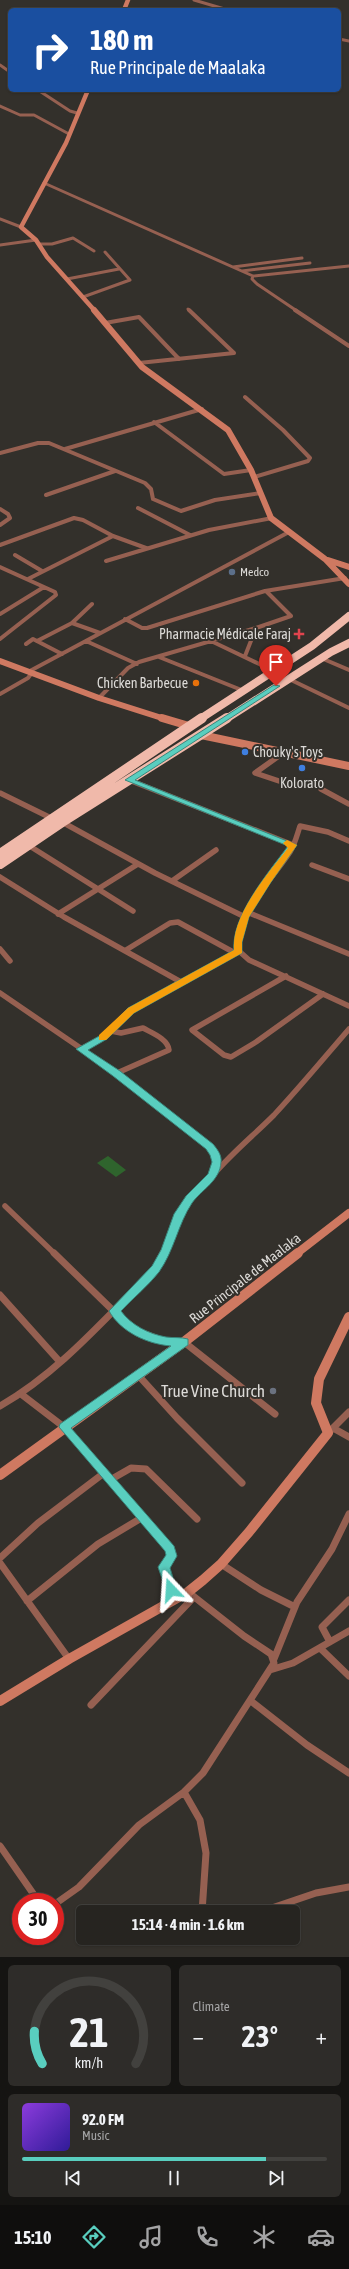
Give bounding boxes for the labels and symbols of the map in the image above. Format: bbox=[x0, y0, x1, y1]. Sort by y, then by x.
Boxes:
place label: Medco bbox=[240, 565, 270, 579]
marker: Medco bbox=[227, 567, 237, 577]
place label: Pharmacie Médicale Faraj bbox=[159, 626, 291, 642]
marker: Pharmacie Médicale Faraj bbox=[294, 629, 304, 639]
pin bbox=[259, 645, 293, 686]
place label: Chicken Barbecue bbox=[97, 675, 188, 691]
marker: Chicken Barbecue bbox=[191, 678, 201, 688]
place label: Chouky's Toys bbox=[253, 744, 323, 760]
marker: Chouky's Toys bbox=[240, 747, 250, 757]
marker: Kolorato bbox=[297, 763, 307, 773]
place label: Kolorato bbox=[280, 775, 324, 791]
street label: Rue Principale de Maalaka bbox=[186, 1230, 304, 1326]
place label: True Vine Church bbox=[161, 1381, 265, 1401]
marker: True Vine Church bbox=[268, 1386, 278, 1396]
position arrow bbox=[150, 1569, 192, 1611]
speed limit sign: 30 bbox=[12, 1893, 64, 1945]

